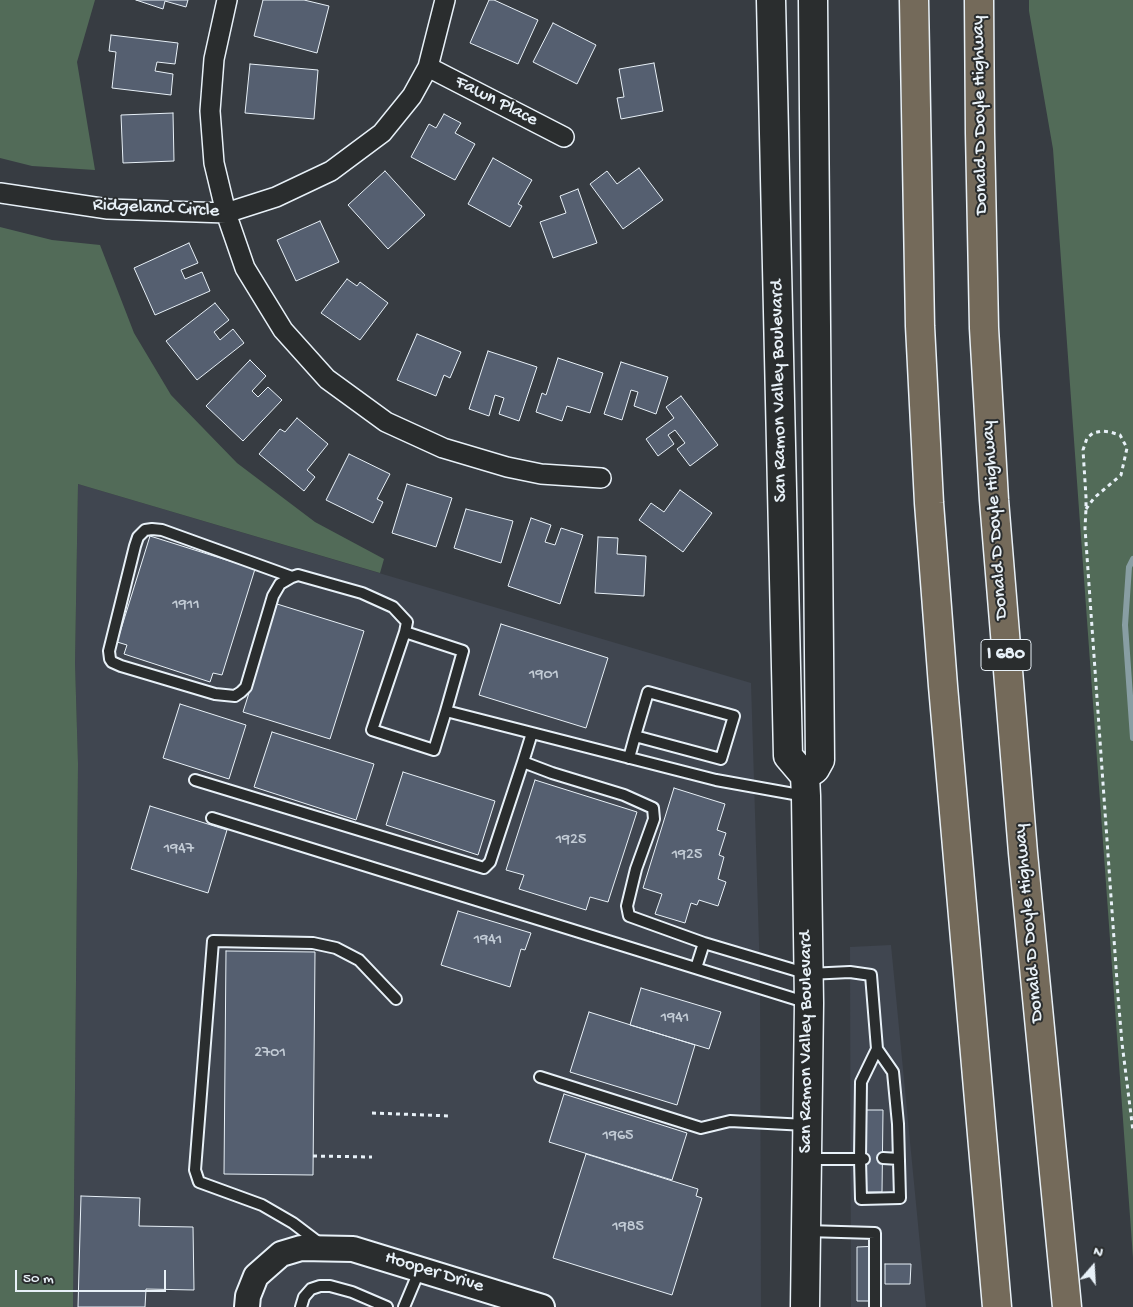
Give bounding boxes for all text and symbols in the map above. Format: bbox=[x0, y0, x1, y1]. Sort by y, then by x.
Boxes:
street label: Donald D Doyle Highway bbox=[968, 15, 994, 215]
street label: Fawn Place bbox=[451, 71, 541, 133]
street label: Ridgeland Circle bbox=[92, 194, 220, 224]
street label: San Ramon Valley Boulevard bbox=[767, 279, 793, 503]
street label: Donald D Doyle Highway bbox=[978, 420, 1014, 620]
house number: 1911 bbox=[172, 596, 200, 616]
road number: I 680 bbox=[981, 640, 1031, 670]
house number: 1901 bbox=[529, 666, 559, 686]
street label: Donald D Doyle Highway bbox=[1010, 823, 1050, 1023]
house number: 1925 bbox=[556, 831, 586, 851]
house number: 1947 bbox=[164, 840, 194, 860]
house number: 1925 bbox=[672, 846, 702, 866]
house number: 1941 bbox=[474, 931, 502, 951]
street label: San Ramon Valley Boulevard bbox=[796, 931, 818, 1153]
house number: 1941 bbox=[661, 1009, 689, 1029]
house number: 2701 bbox=[254, 1044, 286, 1064]
house number: 1965 bbox=[602, 1127, 634, 1147]
house number: 1985 bbox=[612, 1218, 644, 1238]
north arrow bbox=[1068, 1242, 1118, 1292]
text: N bbox=[1091, 1243, 1105, 1262]
street label: Hooper Drive bbox=[382, 1247, 486, 1299]
scale bar bbox=[18, 1260, 169, 1292]
text: 50 m bbox=[23, 1270, 54, 1288]

